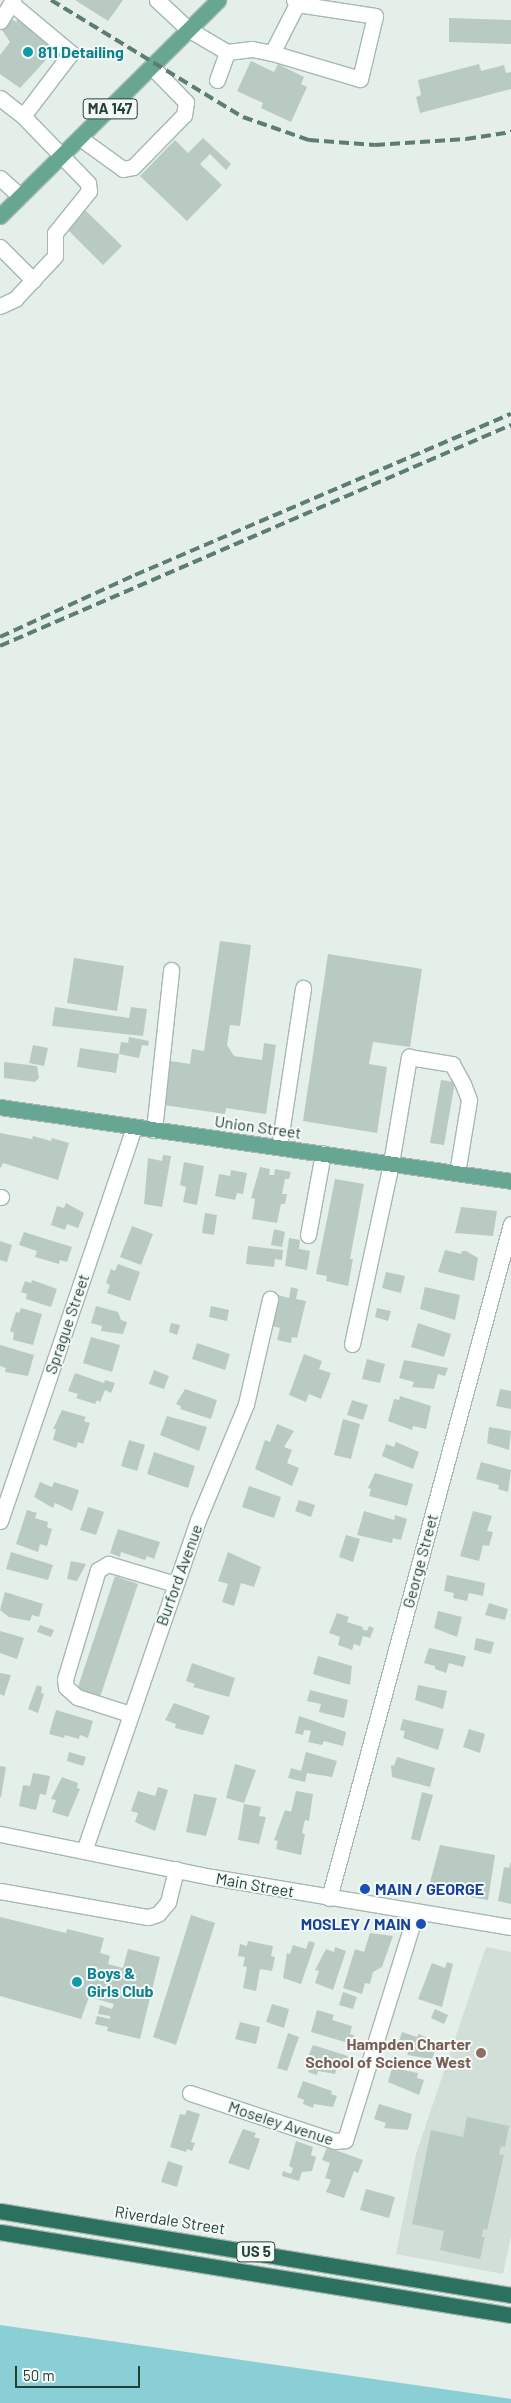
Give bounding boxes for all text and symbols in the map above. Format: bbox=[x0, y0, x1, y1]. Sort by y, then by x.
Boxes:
place label: 811 Detailing bbox=[38, 42, 124, 62]
marker: 811 Detailing bbox=[22, 46, 34, 58]
road number: MA 147 bbox=[82, 96, 138, 122]
street label: Union Street bbox=[213, 1111, 303, 1143]
street label: Sprague Street bbox=[41, 1271, 93, 1377]
street label: George Street bbox=[398, 1512, 442, 1610]
street label: Burford Avenue bbox=[152, 1522, 206, 1628]
street label: Main Street bbox=[214, 1869, 296, 1901]
place label: MAIN / GEORGE bbox=[375, 1879, 484, 1899]
marker: MAIN / GEORGE bbox=[359, 1883, 371, 1895]
place label: MOSLEY / MAIN bbox=[301, 1914, 411, 1934]
marker: MOSLEY / MAIN bbox=[415, 1918, 427, 1930]
place label: Boys & Girls Club bbox=[87, 1963, 154, 2001]
marker: Boys & Girls Club bbox=[71, 1976, 83, 1988]
place label: Hampden Charter School of Science West bbox=[305, 2034, 471, 2072]
marker: Hampden Charter School of Science West bbox=[475, 2047, 487, 2059]
street label: Moseley Avenue bbox=[226, 2097, 336, 2149]
street label: Riverdale Street bbox=[113, 2202, 227, 2238]
road number: US 5 bbox=[236, 2240, 276, 2264]
scale bar bbox=[18, 2356, 142, 2388]
text: 50 m bbox=[23, 2366, 55, 2384]

